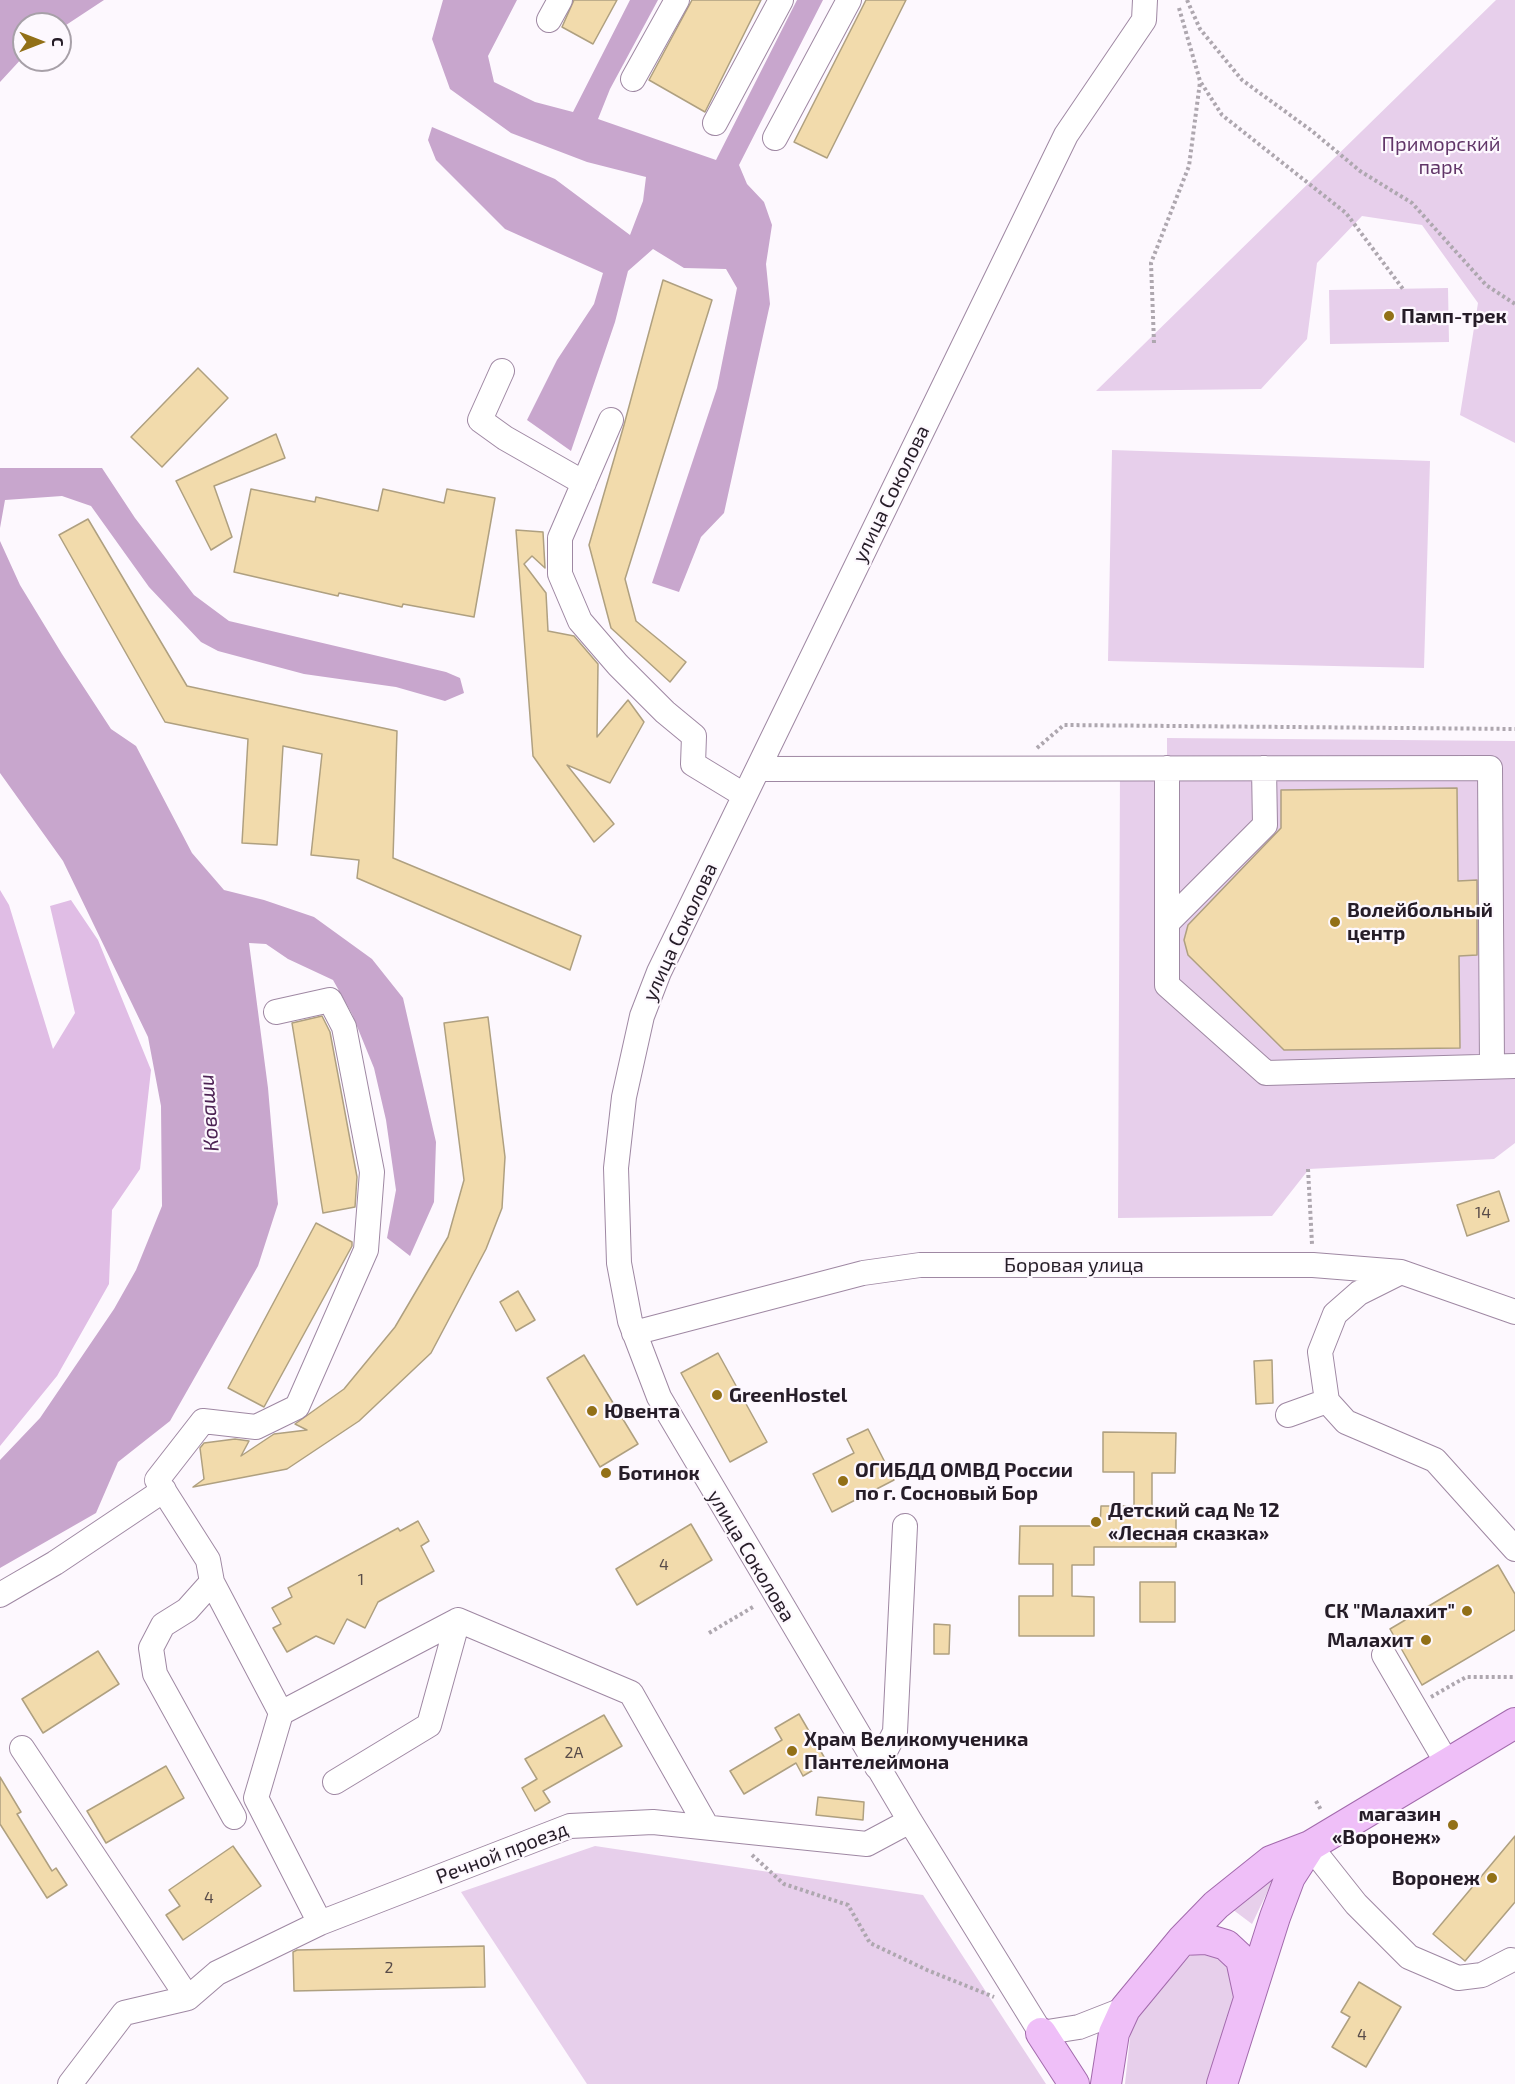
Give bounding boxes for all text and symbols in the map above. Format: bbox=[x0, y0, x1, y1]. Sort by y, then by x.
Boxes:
north arrow bbox=[12, 12, 72, 72]
text: С bbox=[49, 37, 68, 47]
park label: Приморский парк bbox=[1382, 132, 1500, 179]
place label: Памп-трек bbox=[1401, 304, 1507, 328]
marker: Памп-трек bbox=[1382, 309, 1396, 323]
street label: улица Соколова bbox=[847, 421, 935, 567]
street label: улица Соколова bbox=[637, 859, 723, 1005]
place label: Волейбольный центр bbox=[1347, 898, 1493, 945]
marker: Волейбольный центр bbox=[1328, 915, 1342, 929]
water label: Коваши bbox=[194, 1073, 224, 1153]
house number: 14 bbox=[1475, 1203, 1491, 1223]
street label: Боровая улица bbox=[1004, 1253, 1144, 1277]
place label: GreenHostel bbox=[729, 1383, 847, 1407]
marker: GreenHostel bbox=[710, 1388, 724, 1402]
place label: Ювента bbox=[604, 1399, 680, 1423]
marker: Ювента bbox=[585, 1404, 599, 1418]
place label: ОГИБДД ОМВД России по г. Сосновый Бор bbox=[855, 1458, 1073, 1505]
place label: Ботинок bbox=[618, 1461, 700, 1485]
marker: Ботинок bbox=[599, 1466, 613, 1480]
marker: ОГИБДД ОМВД России по г. Сосновый Бор bbox=[836, 1474, 850, 1488]
street label: улица Соколова bbox=[702, 1486, 800, 1626]
place label: Детский сад № 12 «Лесная сказка» bbox=[1108, 1498, 1280, 1545]
marker: Детский сад № 12 «Лесная сказка» bbox=[1089, 1515, 1103, 1529]
house number: 4 bbox=[659, 1555, 669, 1575]
house number: 1 bbox=[358, 1570, 364, 1590]
place label: СК "Малахит" bbox=[1324, 1599, 1455, 1623]
marker: СК "Малахит" bbox=[1460, 1604, 1474, 1618]
place label: Малахит bbox=[1327, 1628, 1414, 1652]
marker: Малахит bbox=[1419, 1633, 1433, 1647]
place label: Храм Великомученика Пантелеймона bbox=[804, 1727, 1028, 1774]
house number: 2А bbox=[565, 1743, 583, 1763]
marker: Храм Великомученика Пантелеймона bbox=[785, 1744, 799, 1758]
place label: магазин «Воронеж» bbox=[1332, 1802, 1441, 1849]
street label: Речной проезд bbox=[433, 1817, 571, 1889]
marker: магазин «Воронеж» bbox=[1446, 1818, 1460, 1832]
place label: Воронеж bbox=[1392, 1866, 1480, 1890]
marker: Воронеж bbox=[1485, 1871, 1499, 1885]
house number: 4 bbox=[204, 1888, 214, 1908]
house number: 2 bbox=[385, 1958, 393, 1978]
house number: 4 bbox=[1357, 2025, 1367, 2045]

